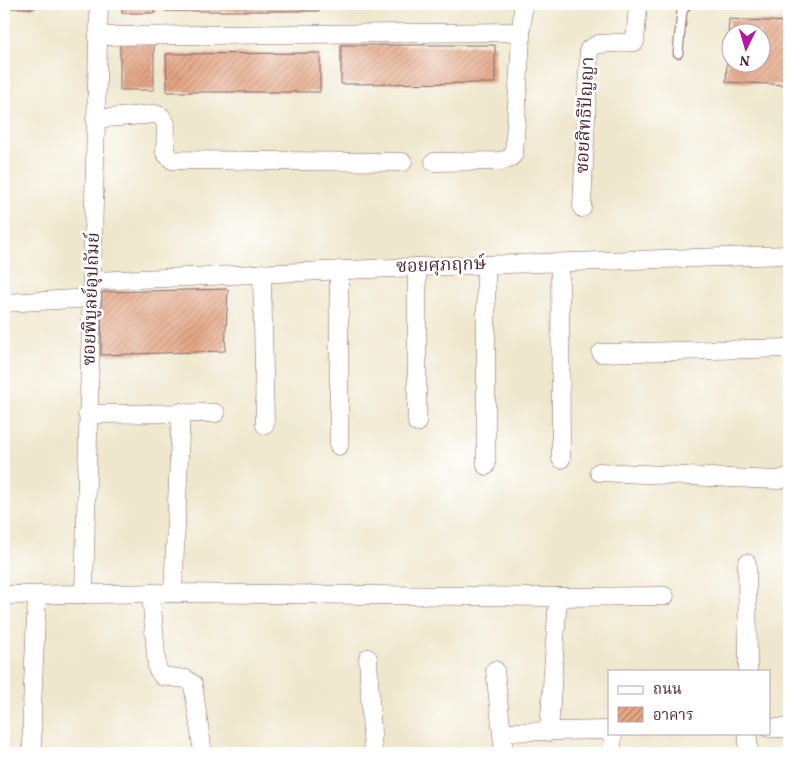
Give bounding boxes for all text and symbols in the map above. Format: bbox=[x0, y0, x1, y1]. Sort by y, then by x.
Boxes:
north arrow bbox=[720, 22, 770, 72]
text: N bbox=[739, 50, 751, 69]
street label: ซอยสิทธิปัญญา bbox=[570, 56, 602, 174]
street label: ซอยพิบูลย์อุปถัมย์ bbox=[77, 232, 107, 366]
street label: ซอยศุภฤกษ์ bbox=[396, 252, 487, 280]
legend bbox=[608, 670, 770, 734]
text: ถนน bbox=[653, 680, 682, 701]
text: อาคาร bbox=[653, 706, 693, 727]

